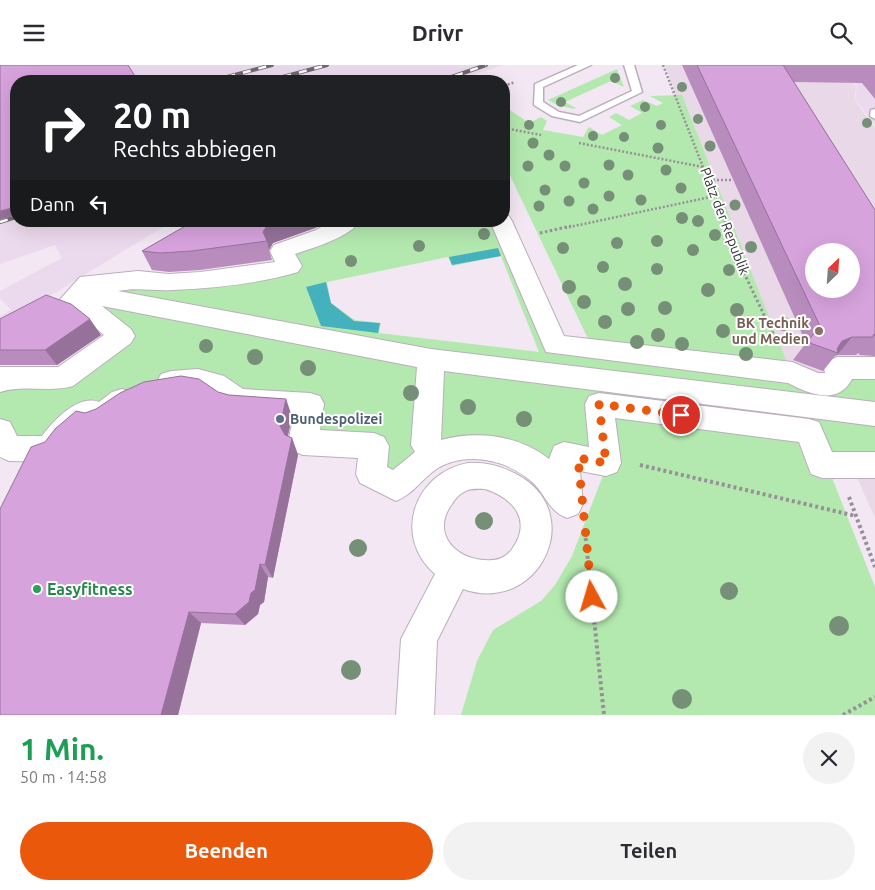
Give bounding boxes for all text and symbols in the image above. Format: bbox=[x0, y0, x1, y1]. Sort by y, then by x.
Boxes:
icon: menu bbox=[20, 19, 48, 47]
icon: search bbox=[827, 19, 855, 47]
text: Drivr bbox=[412, 20, 463, 45]
icon: right bbox=[30, 95, 95, 160]
text: 20 m bbox=[113, 95, 191, 135]
text: Rechts abbiegen bbox=[113, 136, 277, 161]
street label: Platz der Republik bbox=[697, 165, 753, 277]
icon: left bbox=[85, 190, 113, 218]
text: Dann bbox=[30, 193, 75, 215]
north arrow bbox=[805, 243, 860, 297]
map controls bbox=[805, 243, 860, 298]
place label: BK Technik und Medien bbox=[732, 315, 809, 347]
marker: BK Technik und Medien bbox=[813, 325, 825, 337]
pin bbox=[660, 394, 702, 436]
icon: arrive bbox=[667, 401, 695, 429]
place label: Bundespolizei bbox=[290, 411, 382, 427]
marker: Bundespolizei bbox=[274, 413, 286, 425]
position arrow bbox=[565, 570, 617, 622]
place label: Easyfitness bbox=[47, 580, 133, 598]
marker: Easyfitness bbox=[31, 583, 43, 595]
text: 1 Min. bbox=[20, 732, 104, 766]
button: close bbox=[803, 732, 855, 784]
text: 50 m · 14:58 bbox=[20, 768, 107, 786]
button: Beenden bbox=[20, 822, 433, 880]
button: Teilen bbox=[443, 822, 855, 880]

